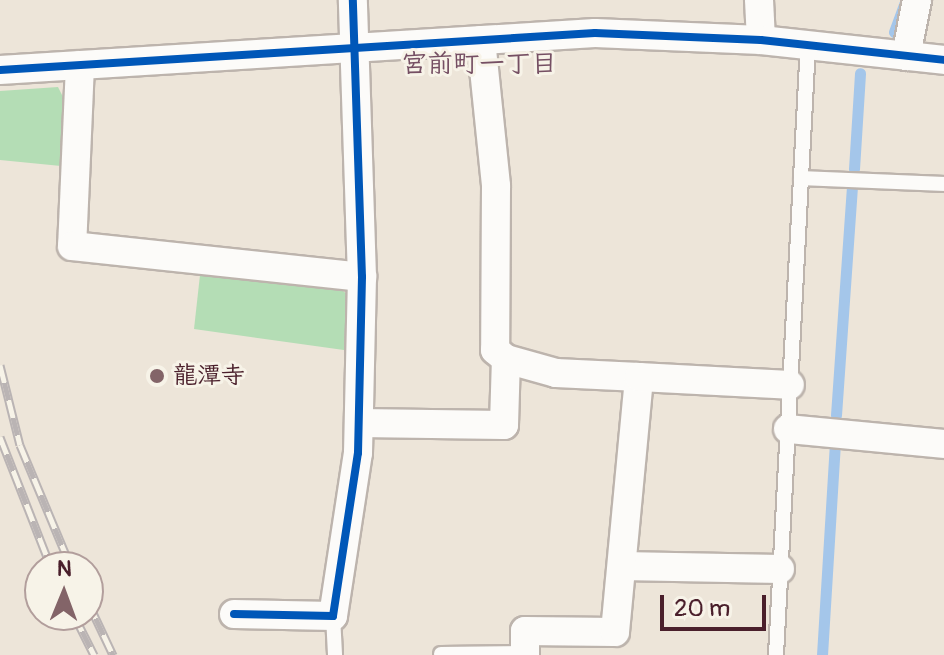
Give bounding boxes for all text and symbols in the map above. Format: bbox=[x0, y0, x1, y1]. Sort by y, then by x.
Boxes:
district label: 宮前町一丁目 bbox=[401, 49, 557, 81]
place label: 龍潭寺 bbox=[173, 362, 245, 390]
marker: 龍潭寺 bbox=[148, 367, 166, 385]
north arrow bbox=[24, 551, 104, 631]
text: N bbox=[57, 555, 72, 583]
scale bar bbox=[664, 579, 770, 629]
text: 20 m bbox=[674, 594, 730, 623]

